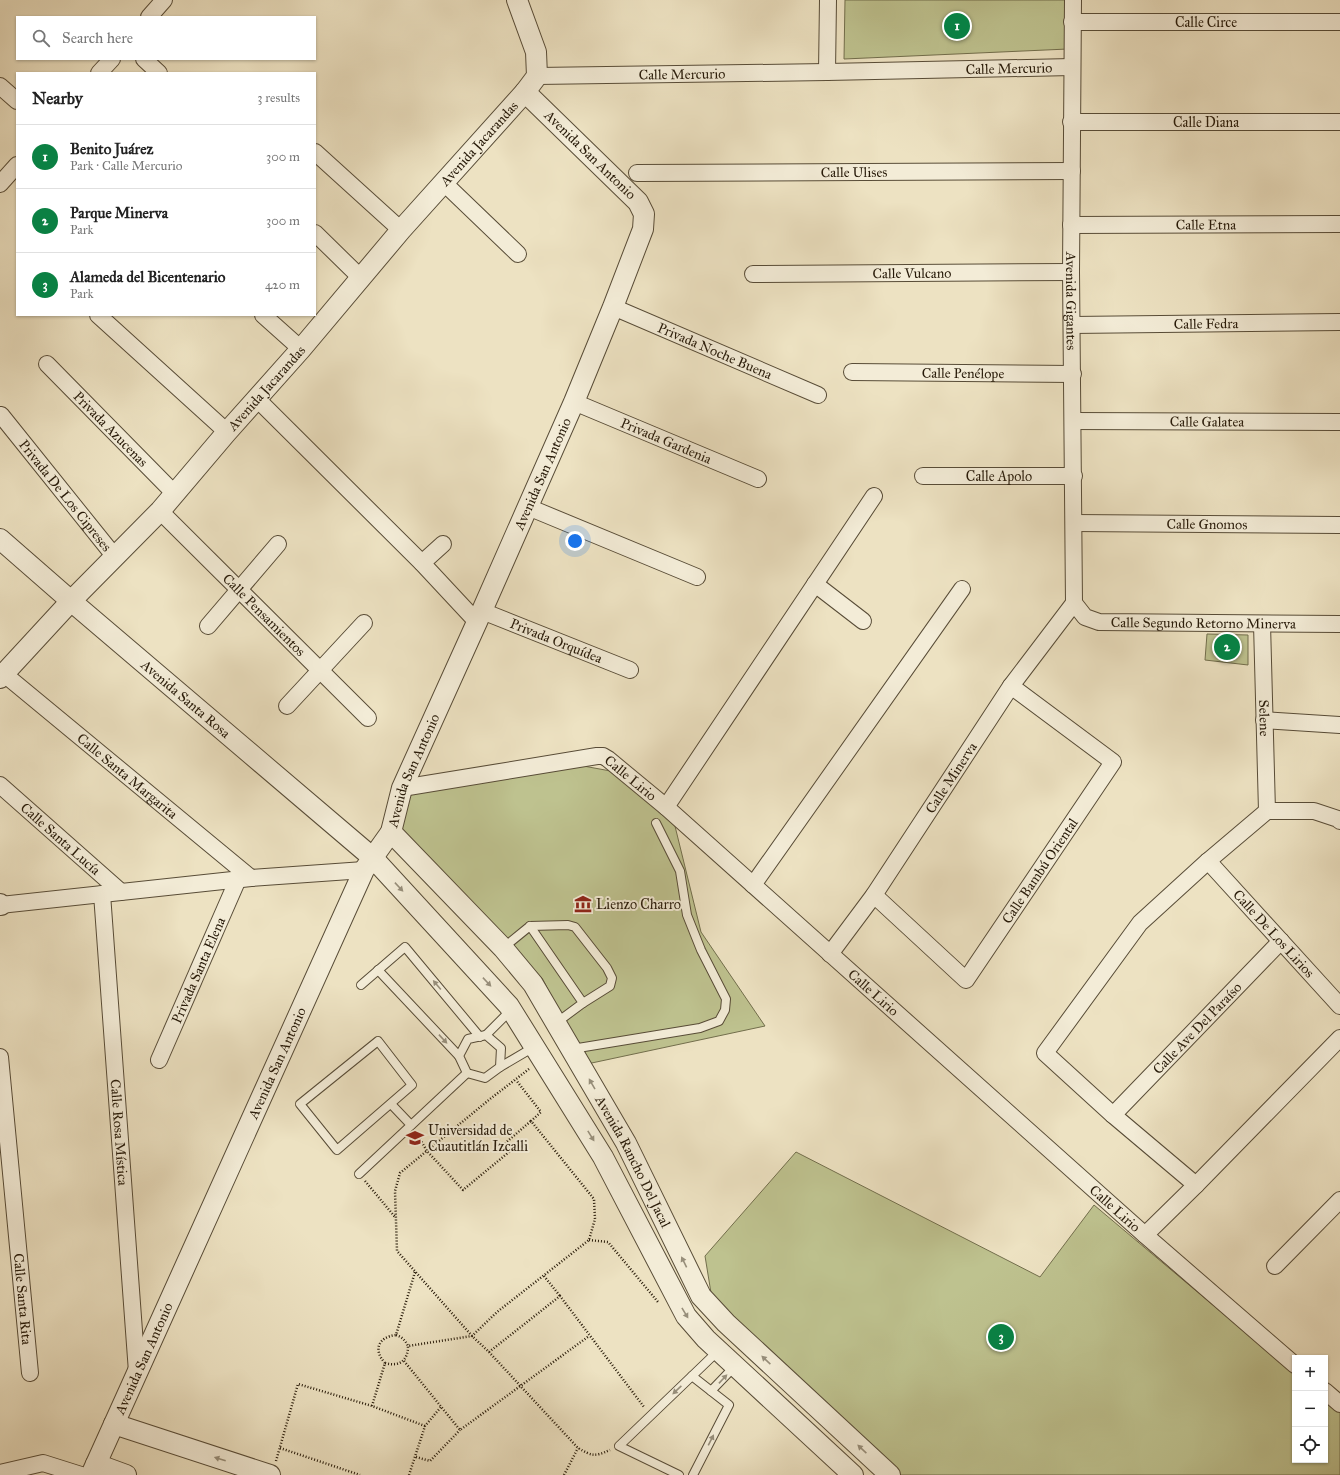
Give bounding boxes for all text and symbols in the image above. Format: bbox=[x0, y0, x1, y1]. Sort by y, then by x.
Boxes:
pin: 1 bbox=[944, 11, 970, 41]
street label: Calle Circe bbox=[1175, 14, 1237, 31]
search box bbox=[16, 16, 316, 60]
icon: search bbox=[30, 27, 52, 49]
text: Search here bbox=[62, 29, 133, 47]
street label: Calle Mercurio bbox=[965, 59, 1052, 78]
street label: Calle Mercurio bbox=[638, 65, 725, 83]
text: Nearby bbox=[32, 88, 83, 109]
text: 3 results bbox=[257, 90, 300, 106]
street label: Avenida Jacarandas bbox=[436, 97, 521, 190]
street label: Avenida San Antonio bbox=[540, 106, 639, 203]
street label: Calle Diana bbox=[1173, 114, 1239, 131]
text: Benito Juárez bbox=[70, 140, 153, 158]
text: 1 bbox=[42, 149, 48, 165]
text: 300 m bbox=[266, 149, 300, 165]
text: Park · Calle Mercurio bbox=[70, 158, 182, 174]
street label: Calle Ulises bbox=[821, 163, 887, 181]
text: Parque Minerva bbox=[70, 204, 168, 222]
text: 2 bbox=[42, 213, 48, 229]
text: 300 m bbox=[266, 213, 300, 229]
street label: Calle Etna bbox=[1176, 216, 1236, 233]
text: Park bbox=[70, 222, 94, 238]
street label: Avenida Gigantes bbox=[1062, 251, 1080, 350]
street label: Calle Vulcano bbox=[872, 264, 952, 282]
text: Alameda del Bicentenario bbox=[70, 268, 225, 286]
text: 3 bbox=[42, 277, 48, 293]
text: 420 m bbox=[265, 277, 300, 293]
text: Park bbox=[70, 286, 94, 302]
street label: Calle Fedra bbox=[1174, 315, 1239, 332]
street label: Privada Noche Buena bbox=[655, 319, 775, 383]
street label: Avenida Jacarandas bbox=[223, 342, 309, 435]
street label: Calle Penélope bbox=[922, 364, 1005, 382]
street label: Privada Azucenas bbox=[70, 388, 152, 470]
street label: Calle Galatea bbox=[1170, 413, 1244, 430]
street label: Privada Gardenia bbox=[618, 414, 714, 467]
street label: Avenida San Antonio bbox=[510, 415, 575, 533]
street label: Privada De Los Cipreses bbox=[16, 436, 115, 555]
street label: Calle Apolo bbox=[966, 468, 1032, 485]
street label: Calle Gnomos bbox=[1167, 515, 1247, 533]
your location bbox=[565, 531, 585, 551]
street label: Calle Pensamientos bbox=[219, 570, 309, 660]
street label: Calle Segundo Retorno Minerva bbox=[1111, 614, 1296, 632]
street label: Privada Orquídea bbox=[508, 615, 605, 667]
pin: 2 bbox=[1214, 632, 1240, 662]
street label: Avenida Santa Rosa bbox=[137, 655, 234, 741]
street label: Selene bbox=[1256, 699, 1274, 737]
street label: Avenida San Antonio bbox=[384, 711, 443, 830]
street label: Calle Santa Margarita bbox=[74, 729, 181, 822]
street label: Calle Minerva bbox=[921, 739, 980, 816]
street label: Calle Lirio bbox=[601, 751, 660, 804]
street label: Calle Santa Lucía bbox=[17, 799, 104, 878]
street label: Calle Bambú Oriental bbox=[998, 815, 1081, 927]
one-way arrow bbox=[394, 882, 404, 892]
street label: Calle De Los Lirios bbox=[1230, 886, 1318, 981]
museum icon: Lienzo Charro bbox=[573, 894, 593, 914]
place label: Lienzo Charro bbox=[596, 896, 681, 913]
street label: Privada Santa Elena bbox=[168, 914, 229, 1026]
street label: Calle Lirio bbox=[845, 965, 902, 1019]
one-way arrow bbox=[483, 977, 492, 987]
street label: Calle Ave Del Paraíso bbox=[1149, 979, 1245, 1077]
one-way arrow bbox=[432, 980, 441, 990]
street label: Avenida San Antonio bbox=[244, 1004, 310, 1122]
one-way arrow bbox=[438, 1034, 448, 1044]
street label: Calle Rosa Mística bbox=[107, 1078, 132, 1186]
one-way arrow bbox=[588, 1078, 595, 1090]
street label: Avenida Rancho Del Jacal bbox=[591, 1092, 675, 1230]
place label: Universidad de Cuautitlán Izcalli bbox=[428, 1122, 528, 1155]
school or university icon: Universidad de Cuautitlán Izcalli bbox=[405, 1128, 425, 1148]
one-way arrow bbox=[587, 1131, 594, 1142]
street label: Calle Lirio bbox=[1086, 1181, 1144, 1235]
street label: Calle Santa Rita bbox=[10, 1252, 36, 1345]
one-way arrow bbox=[681, 1256, 687, 1267]
street label: Avenida San Antonio bbox=[111, 1300, 176, 1418]
one-way arrow bbox=[681, 1307, 688, 1319]
pin: 3 bbox=[988, 1322, 1014, 1352]
map controls bbox=[1292, 1355, 1328, 1463]
button: + bbox=[1292, 1355, 1328, 1391]
one-way arrow bbox=[761, 1356, 771, 1365]
one-way arrow bbox=[718, 1374, 728, 1384]
one-way arrow bbox=[672, 1385, 682, 1395]
button: − bbox=[1292, 1391, 1328, 1427]
button: locate bbox=[1292, 1427, 1328, 1463]
one-way arrow bbox=[708, 1434, 714, 1446]
one-way arrow bbox=[857, 1444, 867, 1453]
one-way arrow bbox=[213, 1455, 225, 1461]

